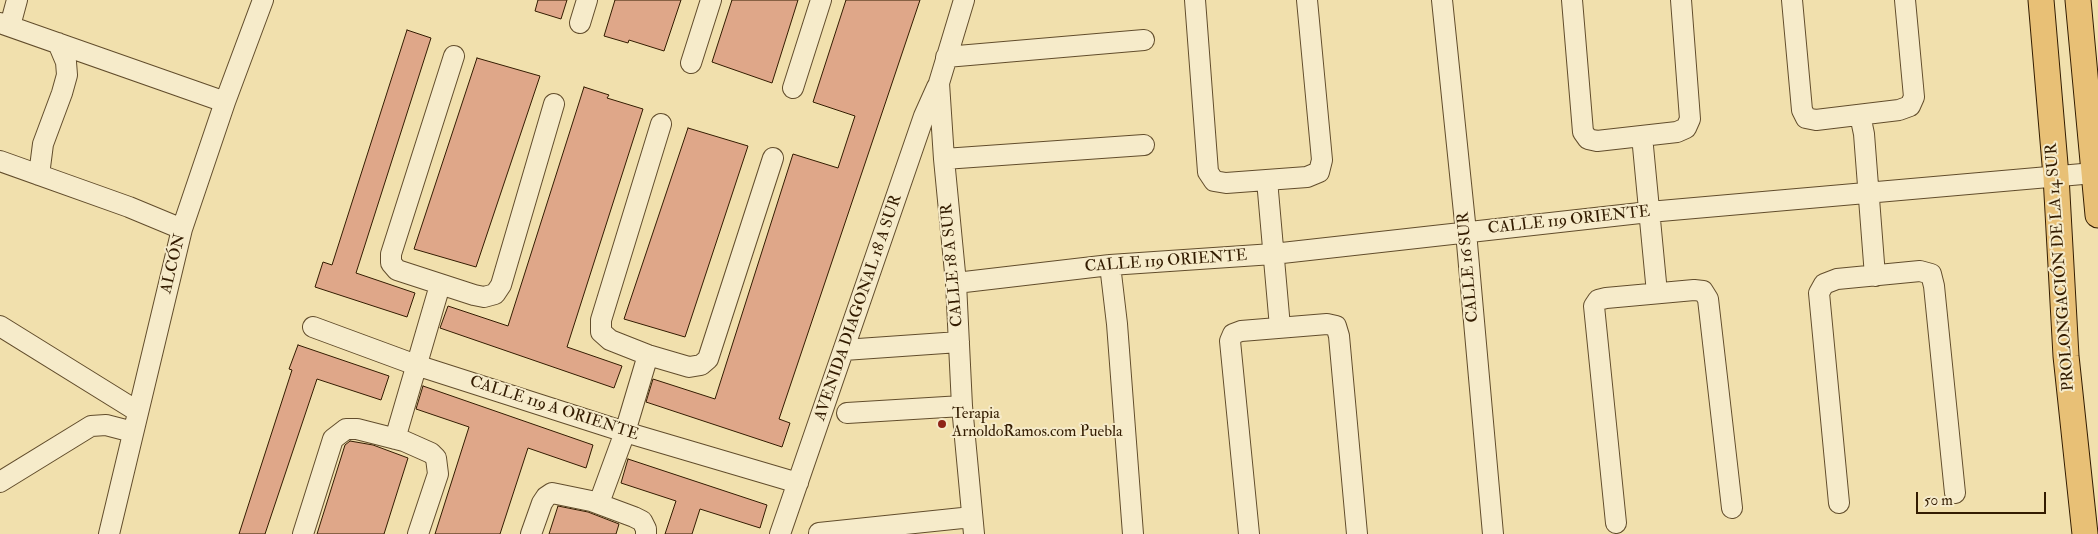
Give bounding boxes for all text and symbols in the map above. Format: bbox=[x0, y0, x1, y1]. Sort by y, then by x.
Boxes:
street label: PROLONGACIÓN DE LA 14 SUR bbox=[2043, 142, 2079, 392]
street label: AVENIDA DIAGONAL 18 A SUR bbox=[811, 193, 907, 423]
street label: CALLE 18 A SUR bbox=[938, 202, 968, 328]
street label: CALLE 119 ORIENTE bbox=[1487, 203, 1651, 239]
street label: CALLE 16 SUR bbox=[1455, 211, 1483, 323]
street label: ALCÓN bbox=[157, 232, 191, 296]
street label: CALLE 119 ORIENTE bbox=[1084, 247, 1248, 277]
street label: CALLE 119 A ORIENTE bbox=[467, 373, 641, 445]
place label: Terapia ArnoldoRamos.com Puebla bbox=[952, 405, 1123, 443]
marker: Terapia ArnoldoRamos.com Puebla bbox=[936, 418, 948, 430]
scale bar bbox=[1918, 482, 2048, 514]
text: 50 m bbox=[1924, 491, 1953, 510]

